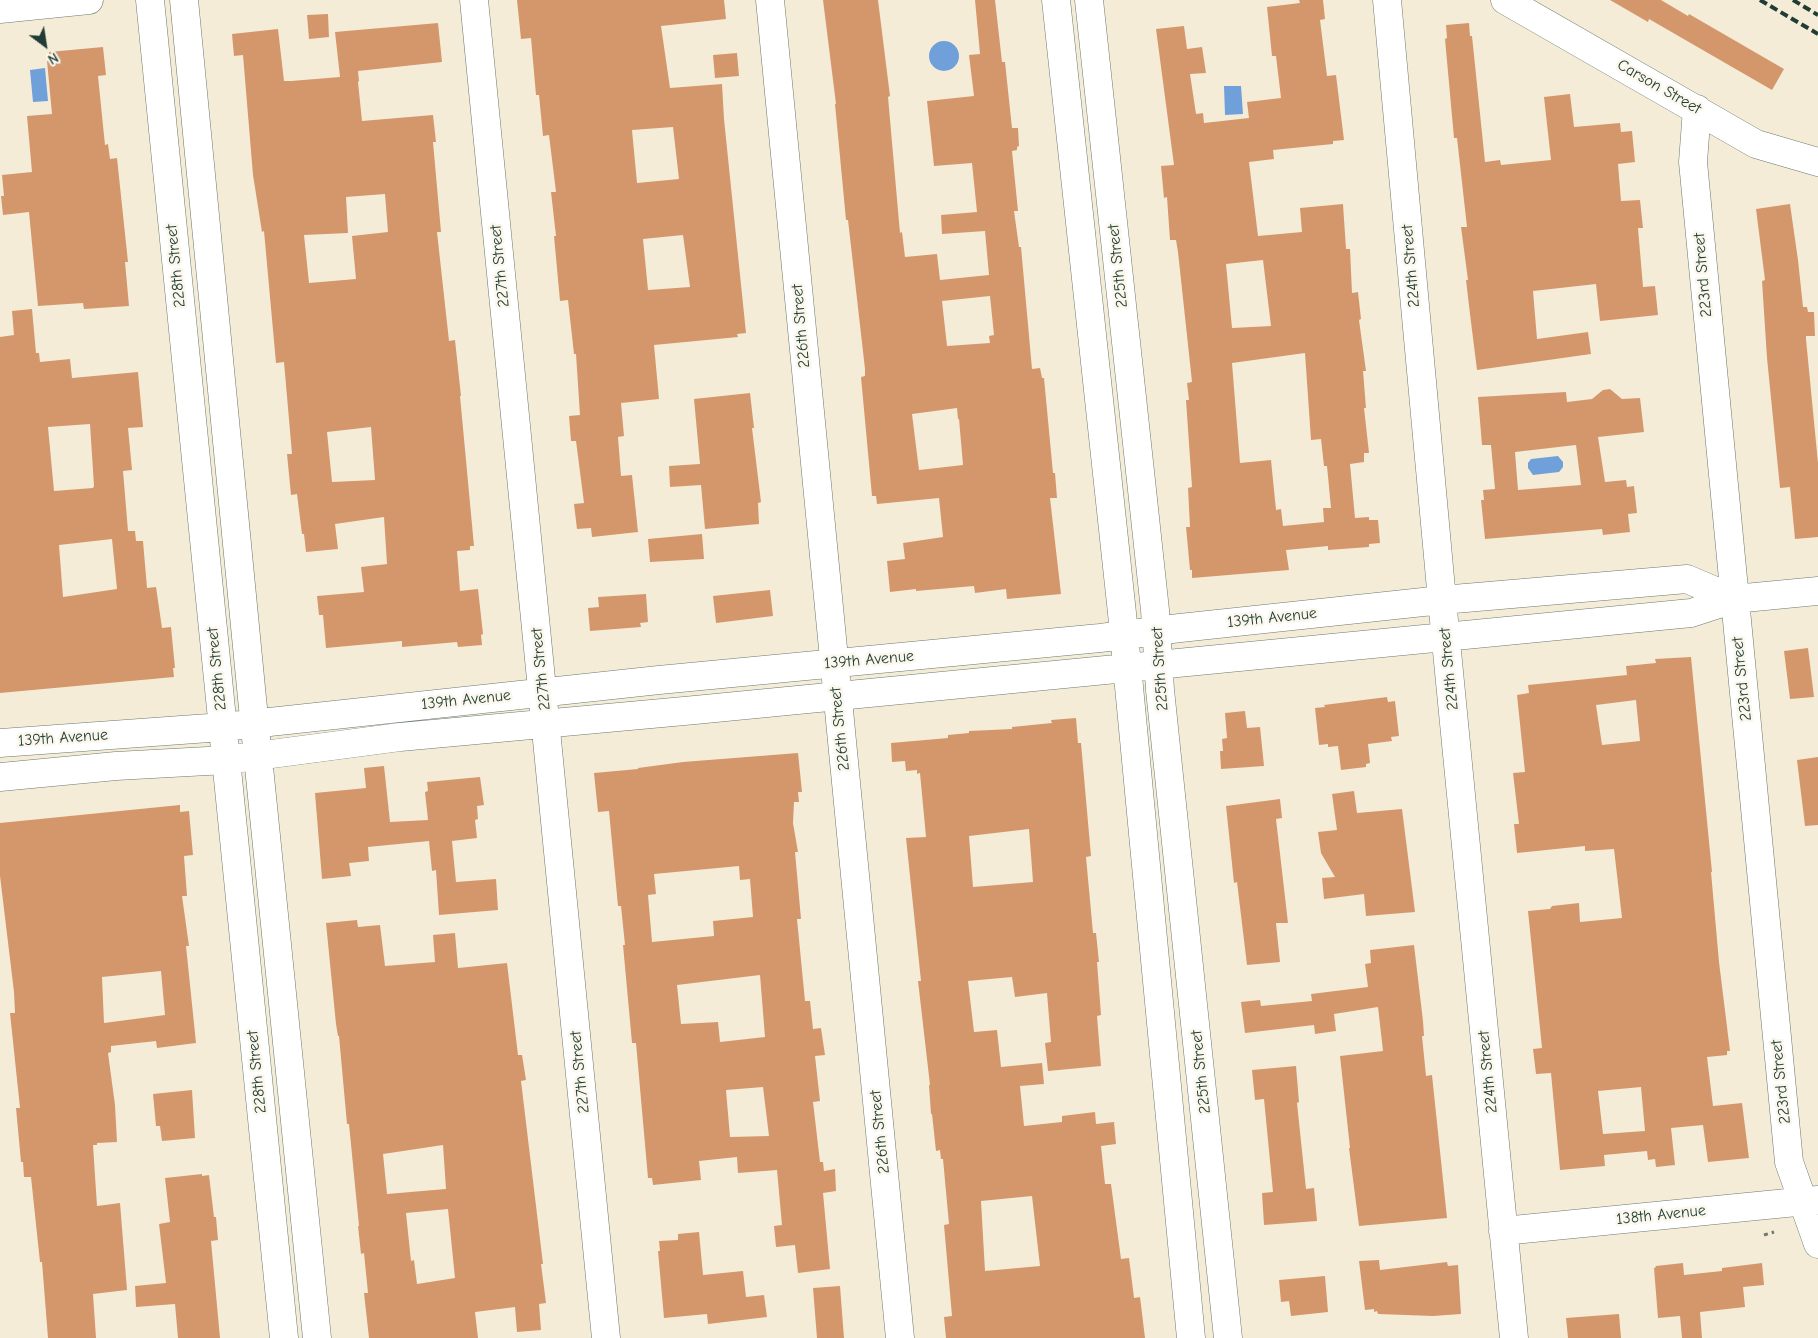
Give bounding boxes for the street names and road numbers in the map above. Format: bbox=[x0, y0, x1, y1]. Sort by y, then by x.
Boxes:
street label: Carson Street bbox=[1614, 55, 1704, 119]
street label: 228th Street bbox=[162, 223, 190, 309]
street label: 225th Street bbox=[1104, 223, 1132, 309]
street label: 227th Street bbox=[486, 224, 514, 308]
street label: 224th Street bbox=[1398, 224, 1424, 308]
street label: 223rd Street bbox=[1690, 232, 1716, 318]
street label: 226th Street bbox=[788, 283, 814, 369]
street label: 139th Avenue bbox=[1226, 604, 1318, 632]
street label: 228th Street bbox=[203, 626, 231, 712]
street label: 225th Street bbox=[1147, 626, 1173, 712]
street label: 227th Street bbox=[527, 627, 555, 711]
street label: 224th Street bbox=[1435, 627, 1463, 711]
street label: 223rd Street bbox=[1728, 636, 1756, 722]
street label: 139th Avenue bbox=[823, 647, 915, 673]
street label: 139th Avenue bbox=[420, 686, 512, 714]
street label: 226th Street bbox=[826, 686, 854, 772]
street label: 139th Avenue bbox=[17, 725, 109, 751]
street label: 228th Street bbox=[243, 1029, 271, 1115]
street label: 225th Street bbox=[1187, 1029, 1215, 1115]
street label: 227th Street bbox=[566, 1030, 594, 1114]
street label: 224th Street bbox=[1474, 1030, 1502, 1114]
street label: 223rd Street bbox=[1767, 1039, 1795, 1125]
street label: 226th Street bbox=[866, 1089, 894, 1175]
street label: 138th Avenue bbox=[1615, 1201, 1707, 1229]

